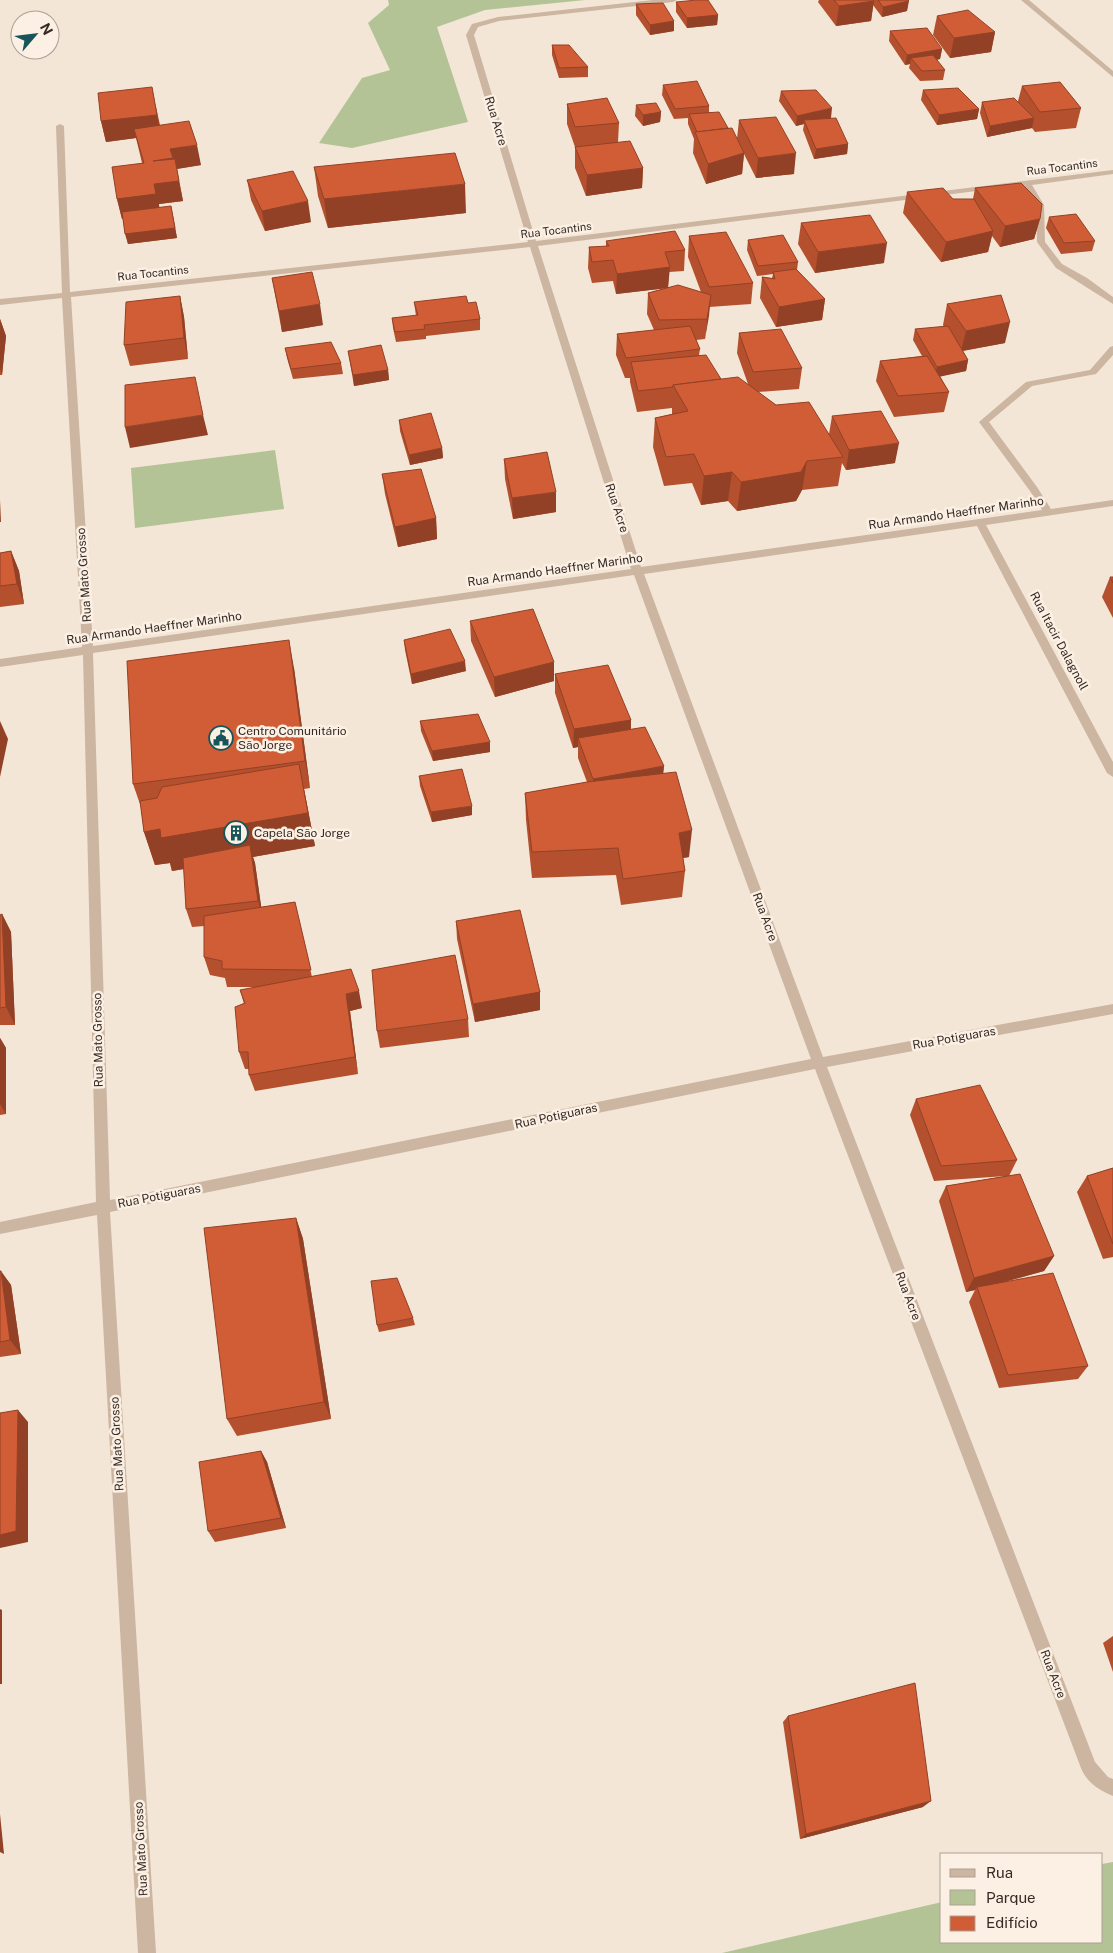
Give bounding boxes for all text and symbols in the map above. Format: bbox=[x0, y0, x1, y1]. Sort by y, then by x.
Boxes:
north arrow bbox=[10, 10, 60, 60]
text: N bbox=[37, 20, 56, 37]
street label: Rua Acre bbox=[482, 95, 510, 147]
street label: Rua Tocantins bbox=[1026, 157, 1099, 177]
street label: Rua Tocantins bbox=[520, 220, 593, 240]
street label: Rua Tocantins bbox=[117, 263, 190, 283]
street label: Rua Acre bbox=[603, 482, 632, 534]
street label: Rua Armando Haeffner Marinho bbox=[867, 494, 1045, 532]
street label: Rua Mato Grosso bbox=[74, 527, 94, 623]
street label: Rua Armando Haeffner Marinho bbox=[466, 551, 644, 589]
street label: Rua Itacir Dalagnoll bbox=[1027, 589, 1091, 693]
street label: Rua Armando Haeffner Marinho bbox=[65, 609, 243, 647]
place label: Centro Comunitário São Jorge bbox=[238, 724, 347, 752]
public building icon: Centro Comunitário São Jorge bbox=[208, 725, 234, 751]
building icon: Capela São Jorge bbox=[223, 820, 249, 846]
place label: Capela São Jorge bbox=[254, 826, 350, 840]
street label: Rua Acre bbox=[750, 891, 780, 943]
street label: Rua Mato Grosso bbox=[90, 992, 106, 1087]
street label: Rua Potiguaras bbox=[911, 1024, 997, 1052]
street label: Rua Potiguaras bbox=[513, 1100, 599, 1132]
street label: Rua Potiguaras bbox=[116, 1181, 202, 1211]
street label: Rua Acre bbox=[892, 1270, 924, 1322]
street label: Rua Mato Grosso bbox=[108, 1396, 126, 1492]
street label: Rua Acre bbox=[1037, 1648, 1069, 1700]
street label: Rua Mato Grosso bbox=[132, 1801, 150, 1897]
legend bbox=[940, 1853, 1103, 1943]
text: Rua bbox=[986, 1864, 1013, 1881]
text: Parque bbox=[986, 1889, 1036, 1906]
text: Edifício bbox=[986, 1914, 1038, 1931]

